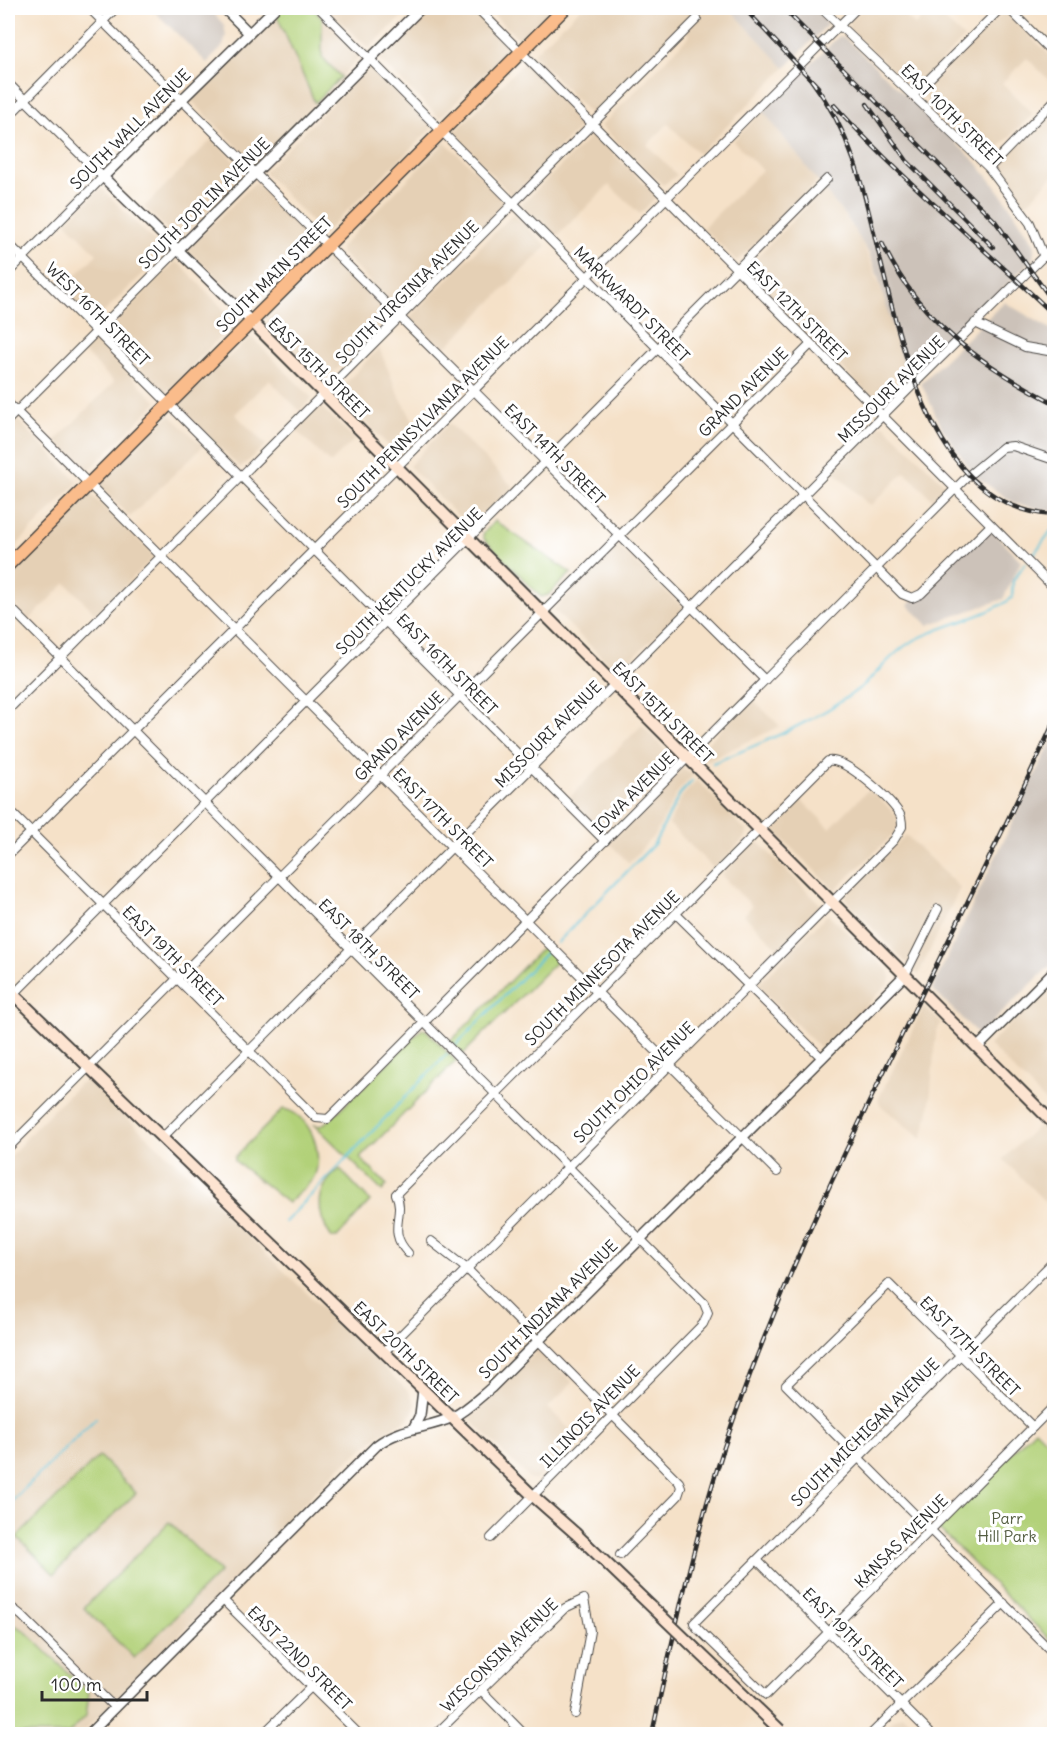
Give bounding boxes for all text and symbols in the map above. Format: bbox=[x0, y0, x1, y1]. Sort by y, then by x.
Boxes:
street label: EAST 10TH STREET bbox=[897, 60, 1007, 170]
street label: SOUTH WALL AVENUE bbox=[66, 65, 194, 193]
street label: SOUTH JOPLIN AVENUE bbox=[134, 133, 274, 273]
street label: SOUTH MAIN STREET bbox=[212, 212, 336, 336]
street label: SOUTH VIRGINIA AVENUE bbox=[331, 216, 483, 368]
street label: MARKWARDT STREET bbox=[570, 242, 694, 366]
street label: EAST 12TH STREET bbox=[743, 257, 851, 365]
street label: WEST 16TH STREET bbox=[42, 258, 154, 370]
street label: EAST 15TH STREET bbox=[264, 313, 374, 423]
street label: SOUTH PENNSYLVANIA AVENUE bbox=[333, 332, 513, 512]
street label: MISSOURI AVENUE bbox=[834, 332, 948, 446]
street label: GRAND AVENUE bbox=[694, 343, 792, 441]
street label: EAST 14TH STREET bbox=[500, 399, 610, 509]
street label: SOUTH KENTUCKY AVENUE bbox=[332, 504, 486, 658]
street label: EAST 16TH STREET bbox=[392, 609, 502, 719]
street label: EAST 15TH STREET bbox=[608, 657, 718, 767]
street label: MISSOURI AVENUE bbox=[491, 677, 605, 791]
street label: GRAND AVENUE bbox=[350, 687, 448, 785]
street label: IOWA AVENUE bbox=[588, 748, 678, 838]
street label: EAST 17TH STREET bbox=[389, 764, 497, 872]
street label: SOUTH MINNESOTA AVENUE bbox=[521, 887, 683, 1049]
street label: EAST 18TH STREET bbox=[314, 894, 424, 1004]
street label: EAST 19TH STREET bbox=[118, 901, 228, 1011]
street label: SOUTH OHIO AVENUE bbox=[569, 1017, 699, 1147]
street label: SOUTH INDIANA AVENUE bbox=[474, 1235, 622, 1383]
street label: EAST 17TH STREET bbox=[916, 1292, 1024, 1400]
street label: EAST 20TH STREET bbox=[349, 1297, 463, 1407]
street label: SOUTH MICHIGAN AVENUE bbox=[787, 1354, 943, 1510]
street label: ILLINOIS AVENUE bbox=[536, 1361, 644, 1471]
street label: KANSAS AVENUE bbox=[850, 1490, 952, 1592]
park label: Parr Hill Park bbox=[977, 1508, 1037, 1546]
street label: EAST 19TH STREET bbox=[798, 1583, 908, 1693]
street label: WISCONSIN AVENUE bbox=[436, 1594, 562, 1716]
street label: EAST 22ND STREET bbox=[244, 1602, 356, 1714]
scale bar bbox=[42, 1664, 147, 1702]
text: 100 m bbox=[51, 1673, 102, 1696]

